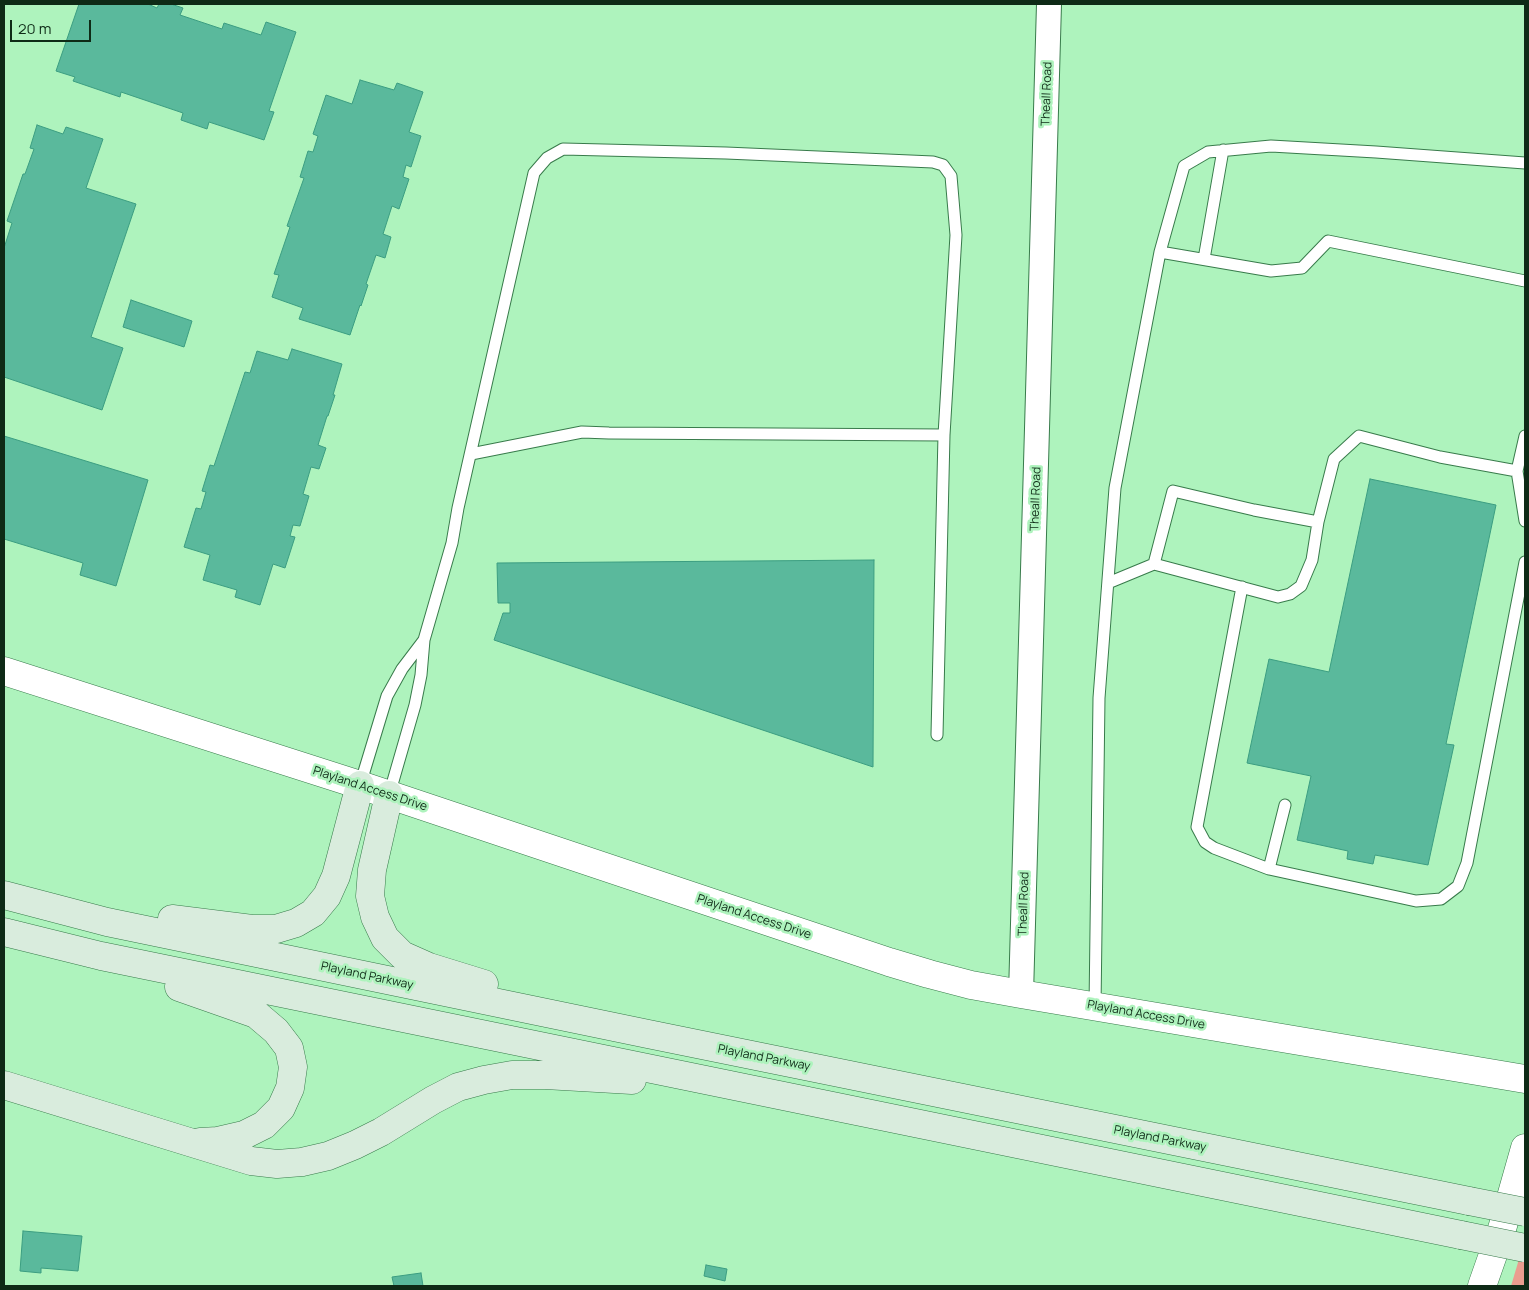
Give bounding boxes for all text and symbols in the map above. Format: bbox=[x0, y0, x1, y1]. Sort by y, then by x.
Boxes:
scale bar bbox=[12, 10, 94, 42]
text: 20 m bbox=[18, 18, 51, 39]
street label: Theall Road bbox=[1039, 62, 1055, 126]
street label: Theall Road bbox=[1028, 467, 1044, 531]
street label: Playland Access Drive bbox=[311, 764, 429, 814]
street label: Theall Road bbox=[1016, 872, 1032, 936]
street label: Playland Access Drive bbox=[695, 892, 813, 942]
street label: Playland Parkway bbox=[319, 959, 415, 993]
street label: Playland Access Drive bbox=[1086, 998, 1206, 1032]
street label: Playland Parkway bbox=[716, 1042, 812, 1074]
street label: Playland Parkway bbox=[1112, 1123, 1208, 1155]

